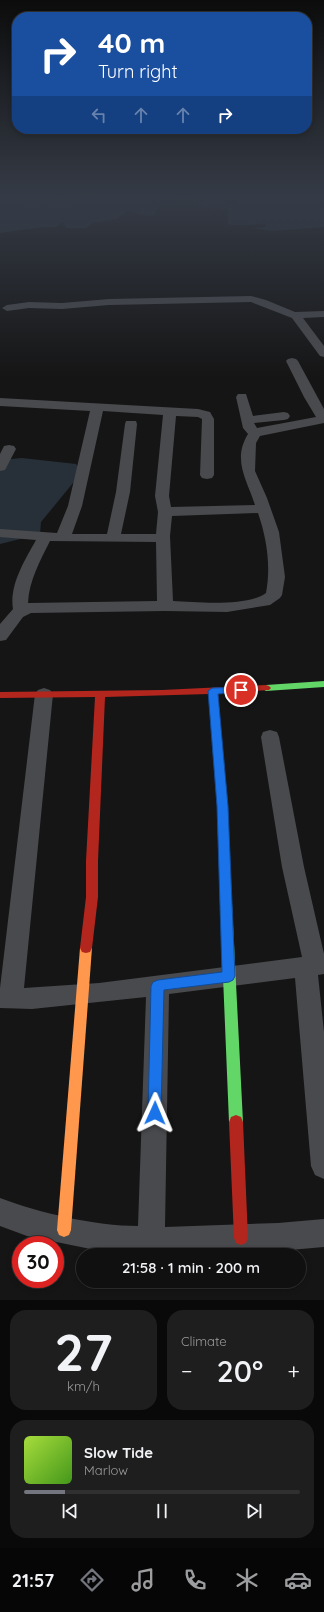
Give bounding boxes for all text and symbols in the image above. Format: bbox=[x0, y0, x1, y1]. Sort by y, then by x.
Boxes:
text: 40 m bbox=[98, 25, 165, 60]
icon: right bbox=[32, 28, 84, 80]
text: Turn right bbox=[98, 60, 178, 83]
icon: left bbox=[88, 104, 110, 126]
icon: ahead bbox=[130, 104, 152, 126]
icon: ahead bbox=[172, 104, 194, 126]
icon: right bbox=[214, 104, 236, 126]
pin bbox=[224, 673, 258, 707]
icon: arrive bbox=[230, 679, 252, 701]
position arrow bbox=[134, 1092, 176, 1134]
speed limit sign: 30 bbox=[12, 1236, 64, 1288]
text: 21:58 · 1 min · 200 m bbox=[122, 1258, 260, 1277]
text: 27 bbox=[54, 1319, 113, 1384]
text: Climate bbox=[181, 1333, 227, 1349]
text: 20° bbox=[217, 1352, 263, 1390]
text: − bbox=[181, 1357, 192, 1385]
text: + bbox=[288, 1357, 300, 1385]
text: km/h bbox=[67, 1378, 100, 1394]
text: Slow Tide bbox=[84, 1443, 153, 1462]
text: Marlow bbox=[84, 1462, 128, 1478]
icon: previous bbox=[59, 1500, 81, 1522]
icon: pause bbox=[151, 1500, 173, 1522]
icon: next bbox=[243, 1500, 265, 1522]
icon: directions bbox=[78, 1566, 106, 1594]
icon: music bbox=[129, 1566, 157, 1594]
icon: phone bbox=[181, 1566, 209, 1594]
icon: climate bbox=[233, 1566, 261, 1594]
icon: car bbox=[284, 1566, 312, 1594]
text: 21:57 bbox=[12, 1569, 54, 1592]

